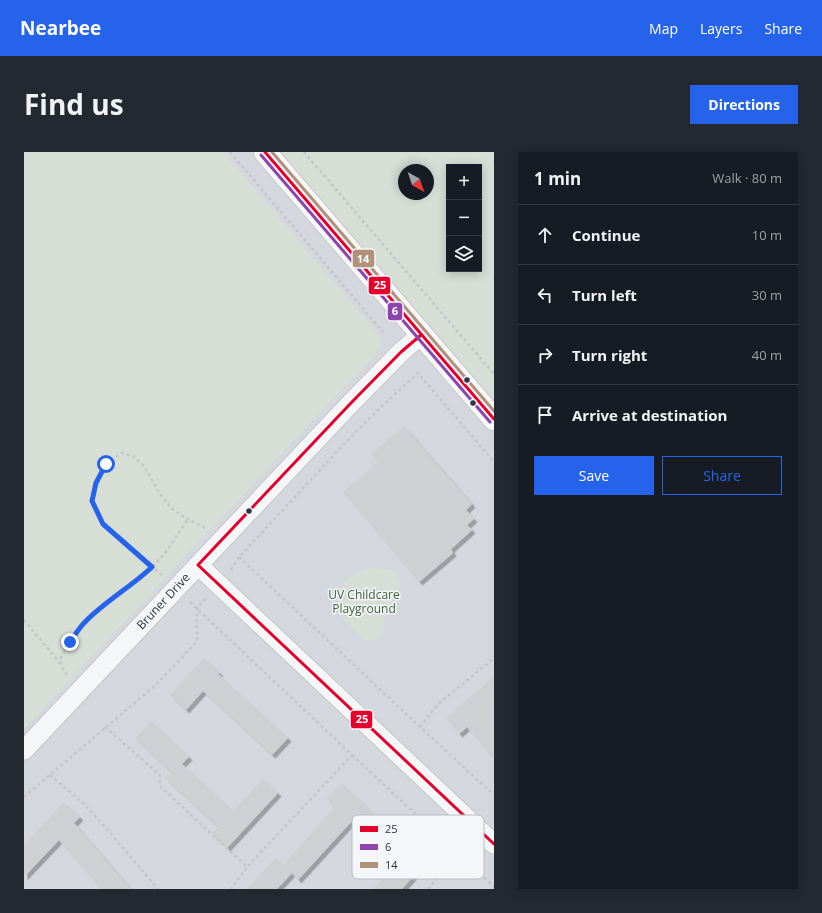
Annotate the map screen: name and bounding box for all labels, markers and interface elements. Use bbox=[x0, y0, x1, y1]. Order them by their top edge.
text: Nearbee bbox=[20, 15, 101, 41]
text: Map bbox=[649, 19, 678, 38]
text: Layers bbox=[700, 19, 742, 38]
text: Share bbox=[764, 19, 802, 38]
text: Find us bbox=[24, 85, 124, 123]
button: Directions bbox=[690, 85, 798, 124]
north arrow bbox=[398, 164, 434, 200]
map controls bbox=[446, 164, 482, 272]
button: + bbox=[446, 164, 482, 200]
text: 1 min bbox=[534, 167, 581, 190]
text: Walk · 80 m bbox=[712, 169, 782, 187]
button: − bbox=[446, 200, 482, 236]
icon: ahead bbox=[534, 224, 556, 246]
text: Continue bbox=[572, 225, 640, 245]
text: 10 m bbox=[752, 226, 782, 244]
button: layers bbox=[446, 236, 482, 272]
line badge: 14 bbox=[352, 249, 375, 268]
text: 14 bbox=[357, 251, 370, 266]
line badge: 25 bbox=[368, 276, 391, 295]
text: 25 bbox=[374, 277, 386, 292]
icon: left bbox=[534, 284, 556, 306]
text: Turn left bbox=[572, 285, 637, 305]
text: 30 m bbox=[752, 286, 782, 304]
line badge: 6 bbox=[387, 302, 403, 321]
text: 6 bbox=[392, 303, 398, 318]
icon: right bbox=[534, 344, 556, 366]
text: Turn right bbox=[572, 345, 647, 365]
text: 40 m bbox=[752, 346, 782, 364]
unlabelled marker bbox=[462, 375, 472, 385]
unlabelled marker bbox=[468, 398, 478, 408]
icon: arrive bbox=[534, 404, 556, 426]
text: Arrive at destination bbox=[572, 405, 727, 425]
route start bbox=[97, 455, 115, 473]
button: Save bbox=[534, 456, 654, 495]
button: Share bbox=[662, 456, 782, 495]
unlabelled marker bbox=[244, 506, 254, 516]
street label: Bruner Drive bbox=[132, 569, 194, 633]
park label: UV Childcare Playground bbox=[328, 586, 400, 617]
route end bbox=[61, 633, 79, 651]
line badge: 25 bbox=[350, 710, 373, 729]
text: 25 bbox=[356, 711, 368, 726]
legend bbox=[352, 815, 484, 879]
text: 25 bbox=[385, 821, 398, 836]
text: 6 bbox=[385, 839, 391, 854]
text: 14 bbox=[385, 857, 398, 872]

